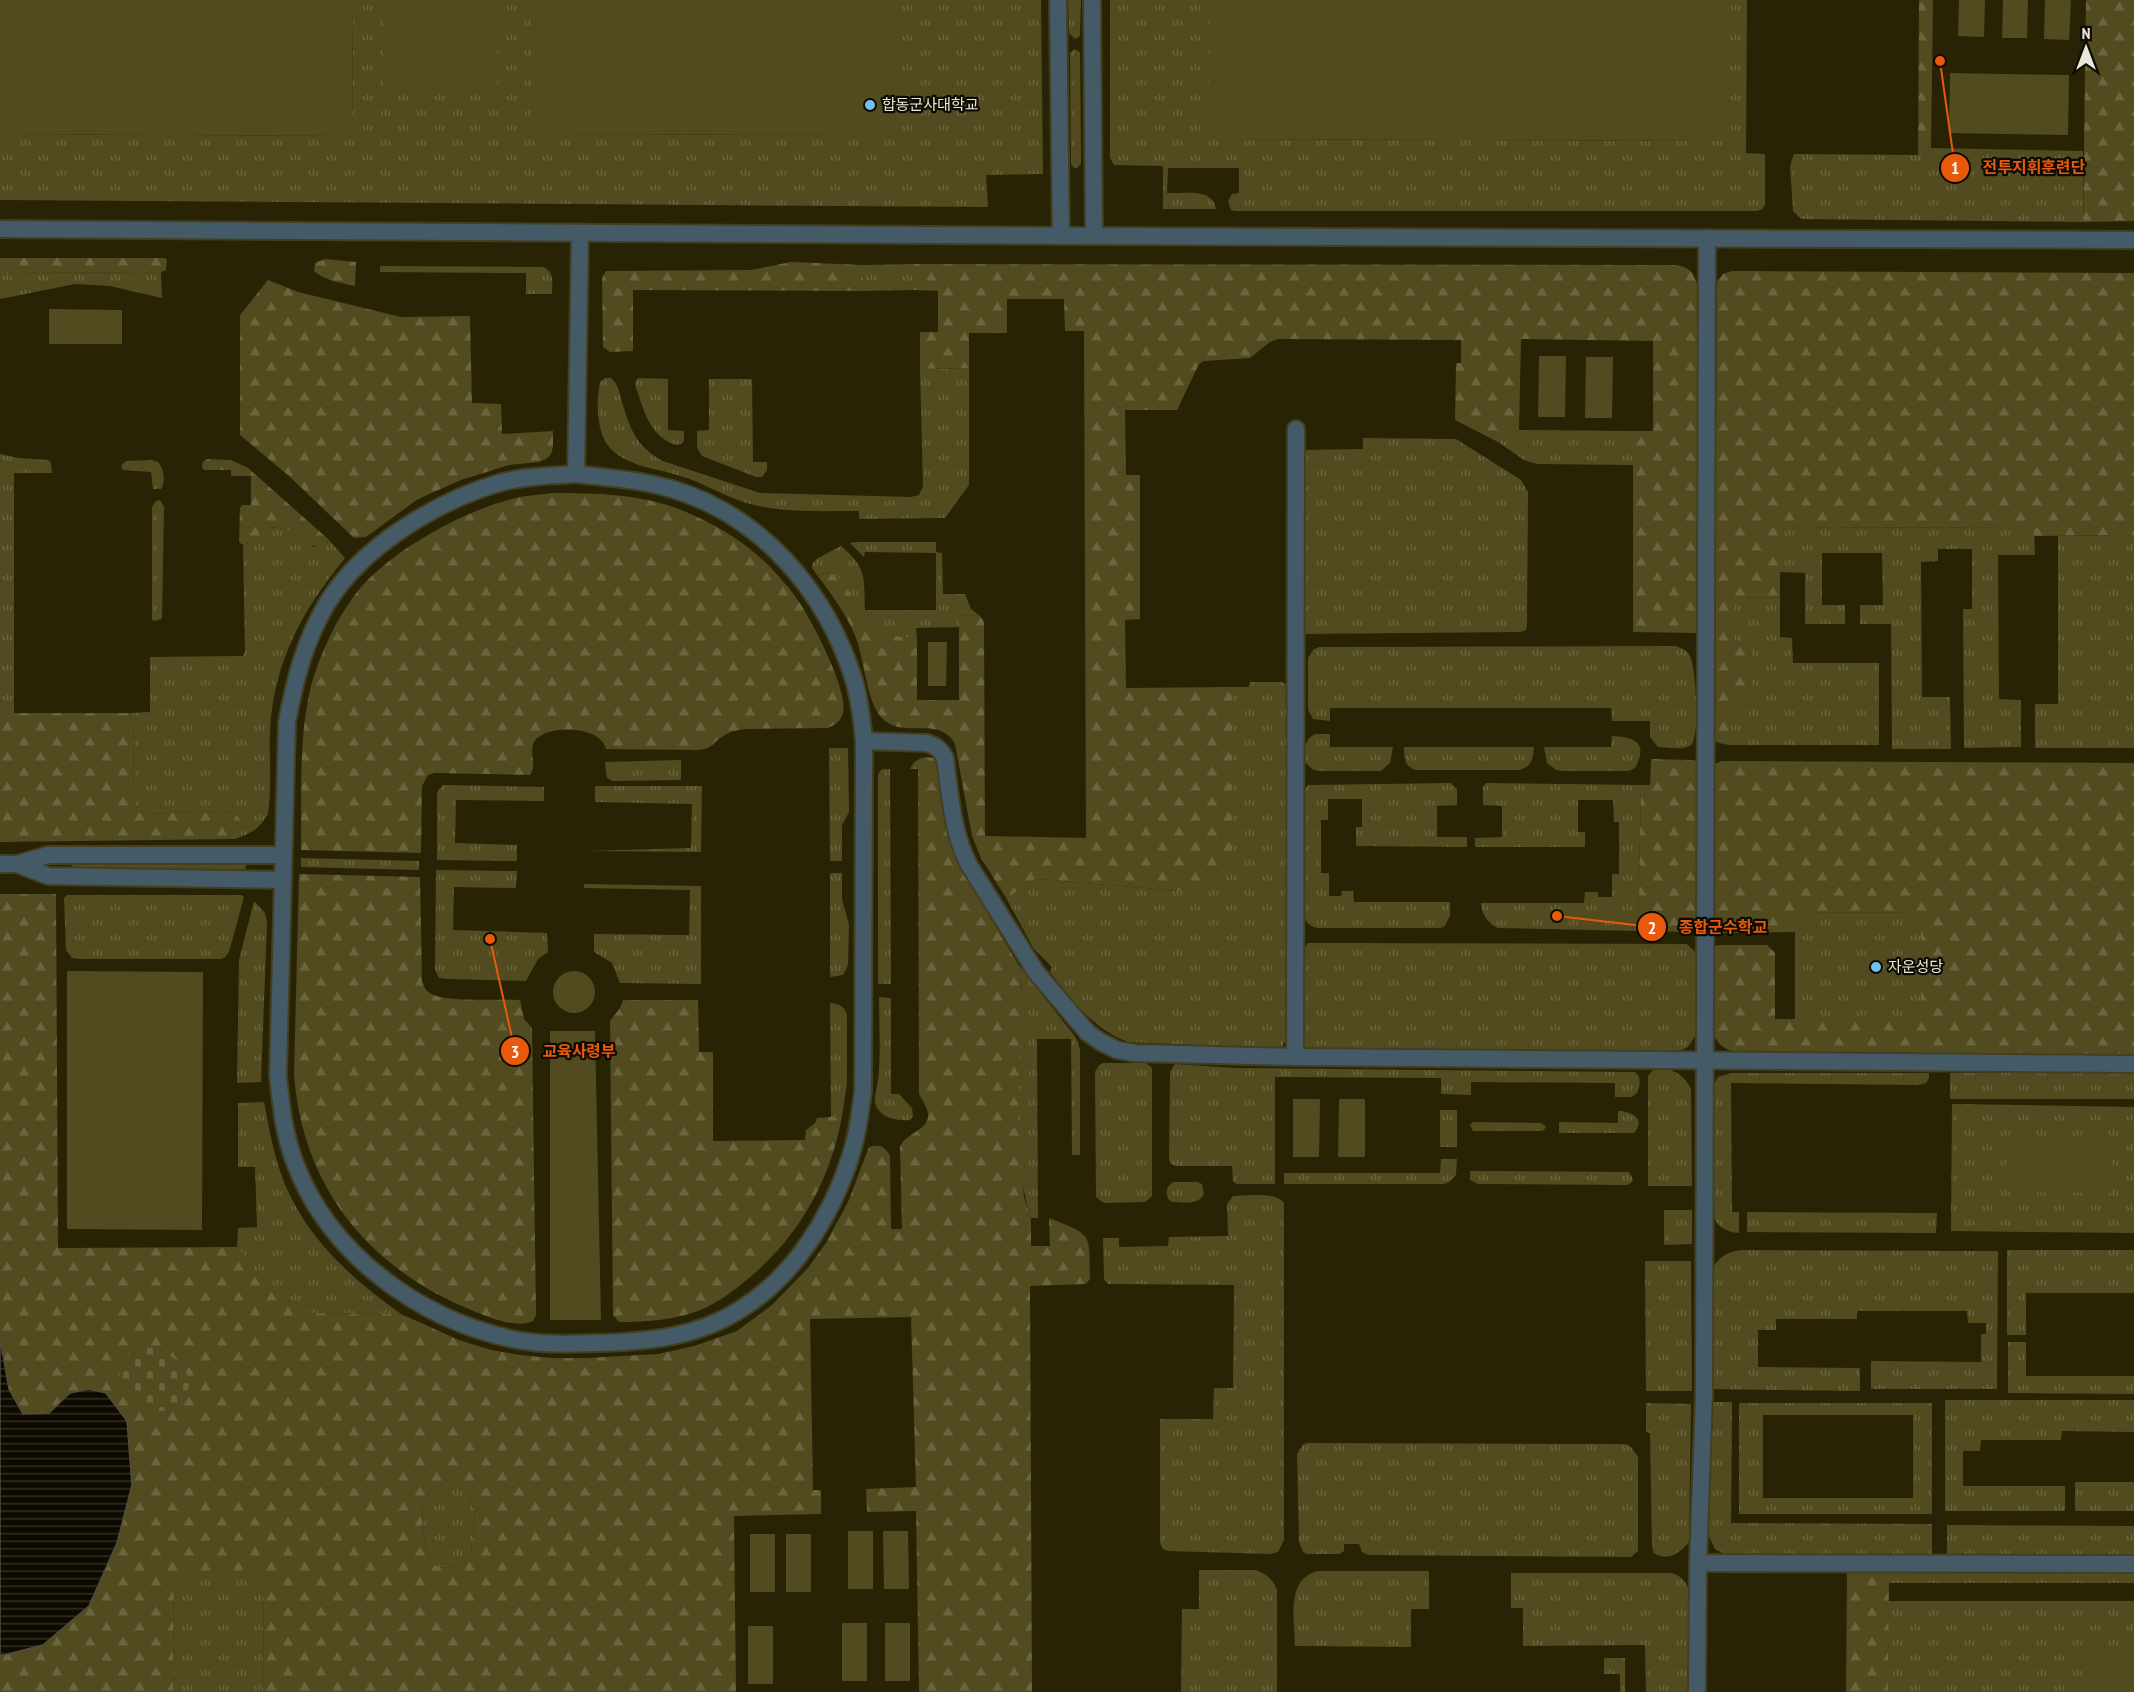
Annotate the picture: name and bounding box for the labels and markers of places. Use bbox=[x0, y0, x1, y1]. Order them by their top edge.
place label: 합동군사대학교 bbox=[882, 95, 979, 114]
marker: 합동군사대학교 bbox=[863, 98, 877, 112]
callout: 전투지휘훈련단 bbox=[1940, 151, 2097, 185]
callout: 종합군수학교 bbox=[1637, 910, 1779, 944]
place label: 자운성당 bbox=[1888, 957, 1943, 976]
marker: 자운성당 bbox=[1869, 960, 1883, 974]
callout: 교육사령부 bbox=[500, 1034, 628, 1068]

